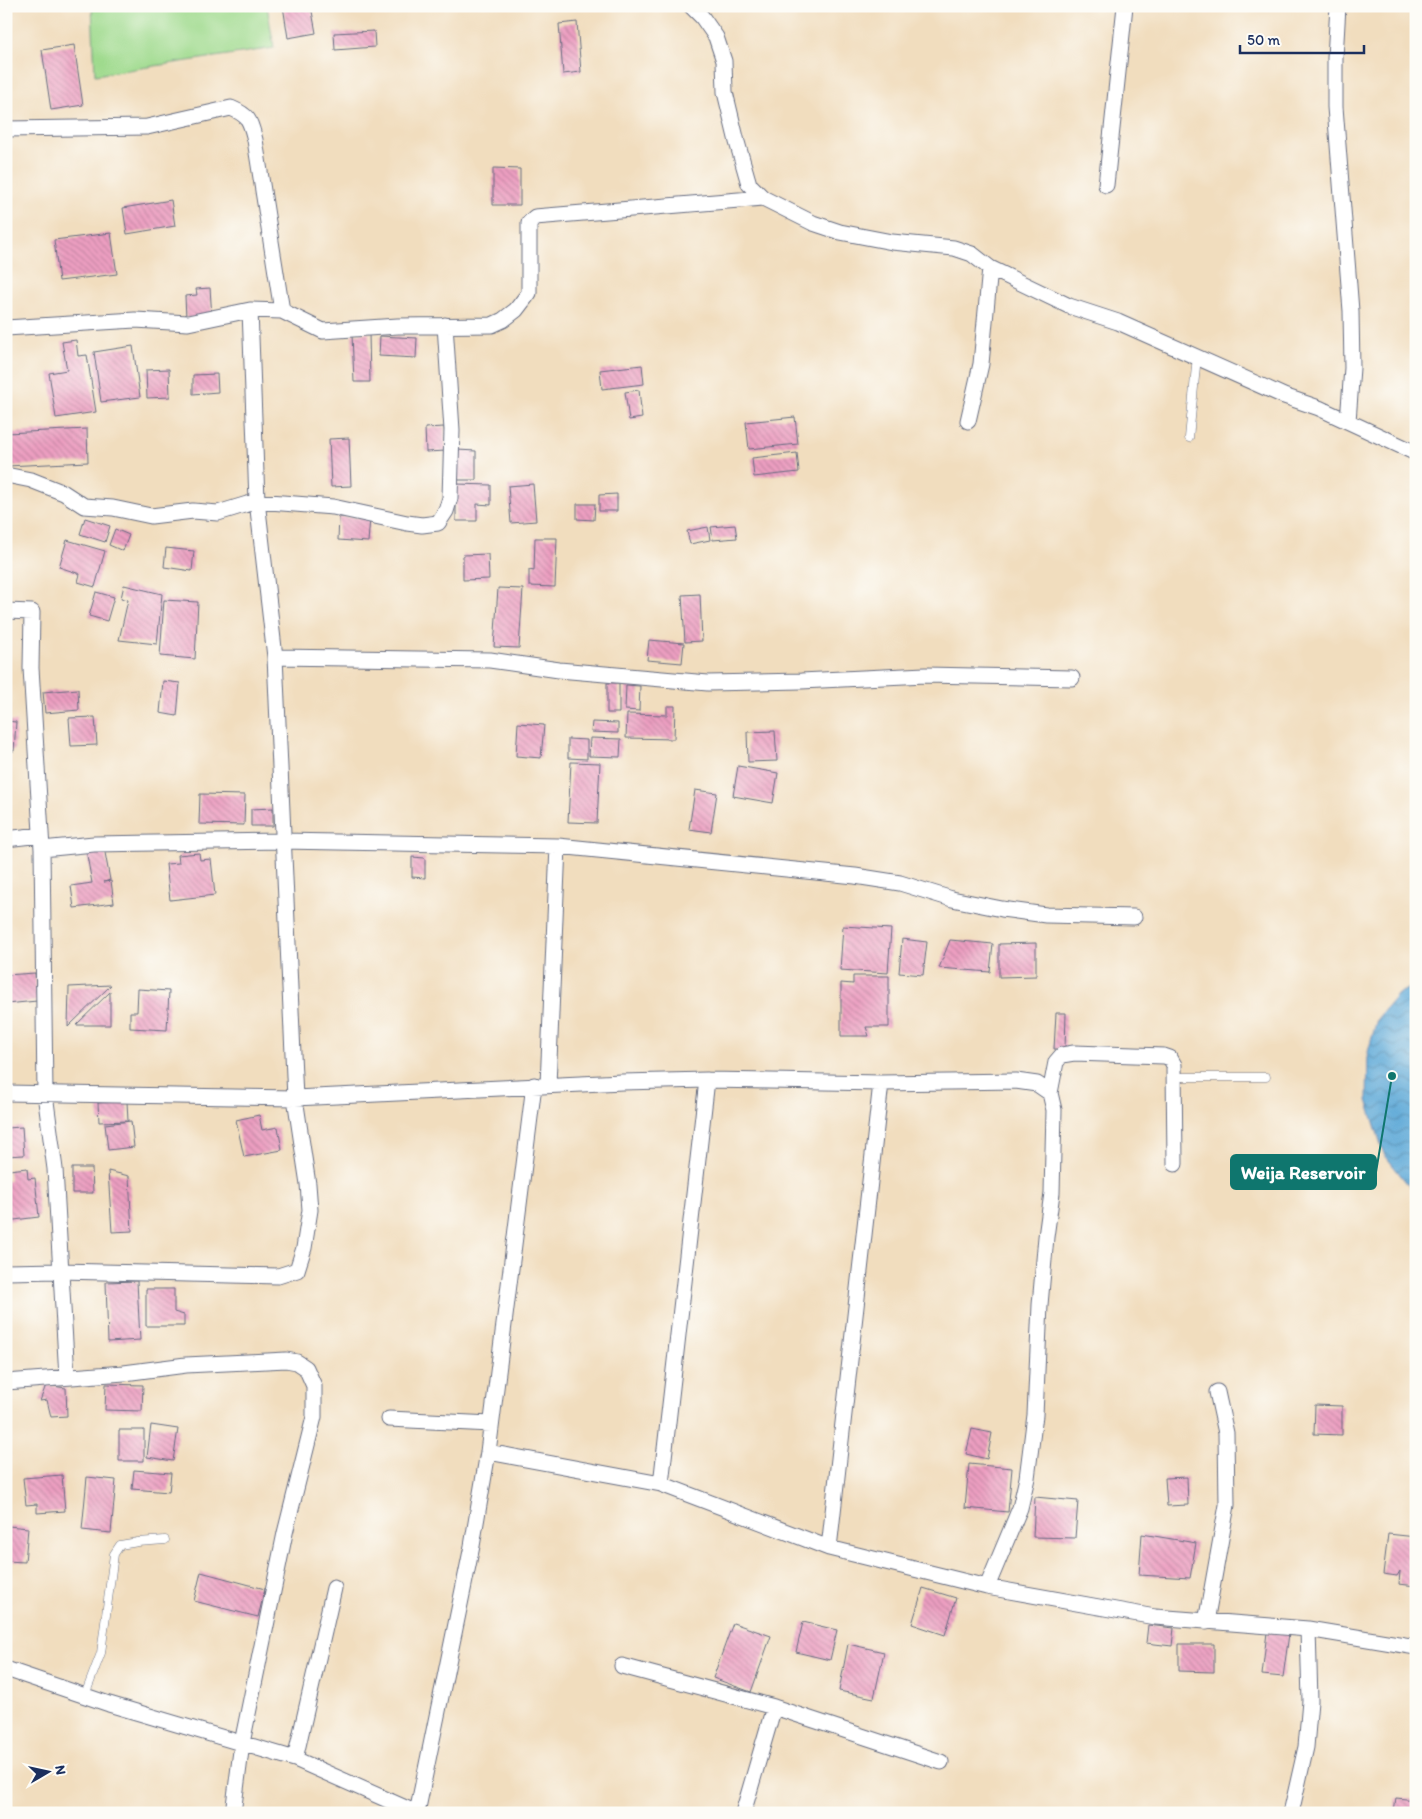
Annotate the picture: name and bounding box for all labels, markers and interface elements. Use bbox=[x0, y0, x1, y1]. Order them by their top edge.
scale bar bbox=[1240, 22, 1363, 54]
text: 50 m bbox=[1247, 31, 1280, 49]
callout: Weija Reservoir bbox=[1231, 1155, 1376, 1189]
text: Weija Reservoir bbox=[1241, 1161, 1366, 1184]
north arrow bbox=[22, 1746, 72, 1796]
text: N bbox=[51, 1764, 69, 1776]

